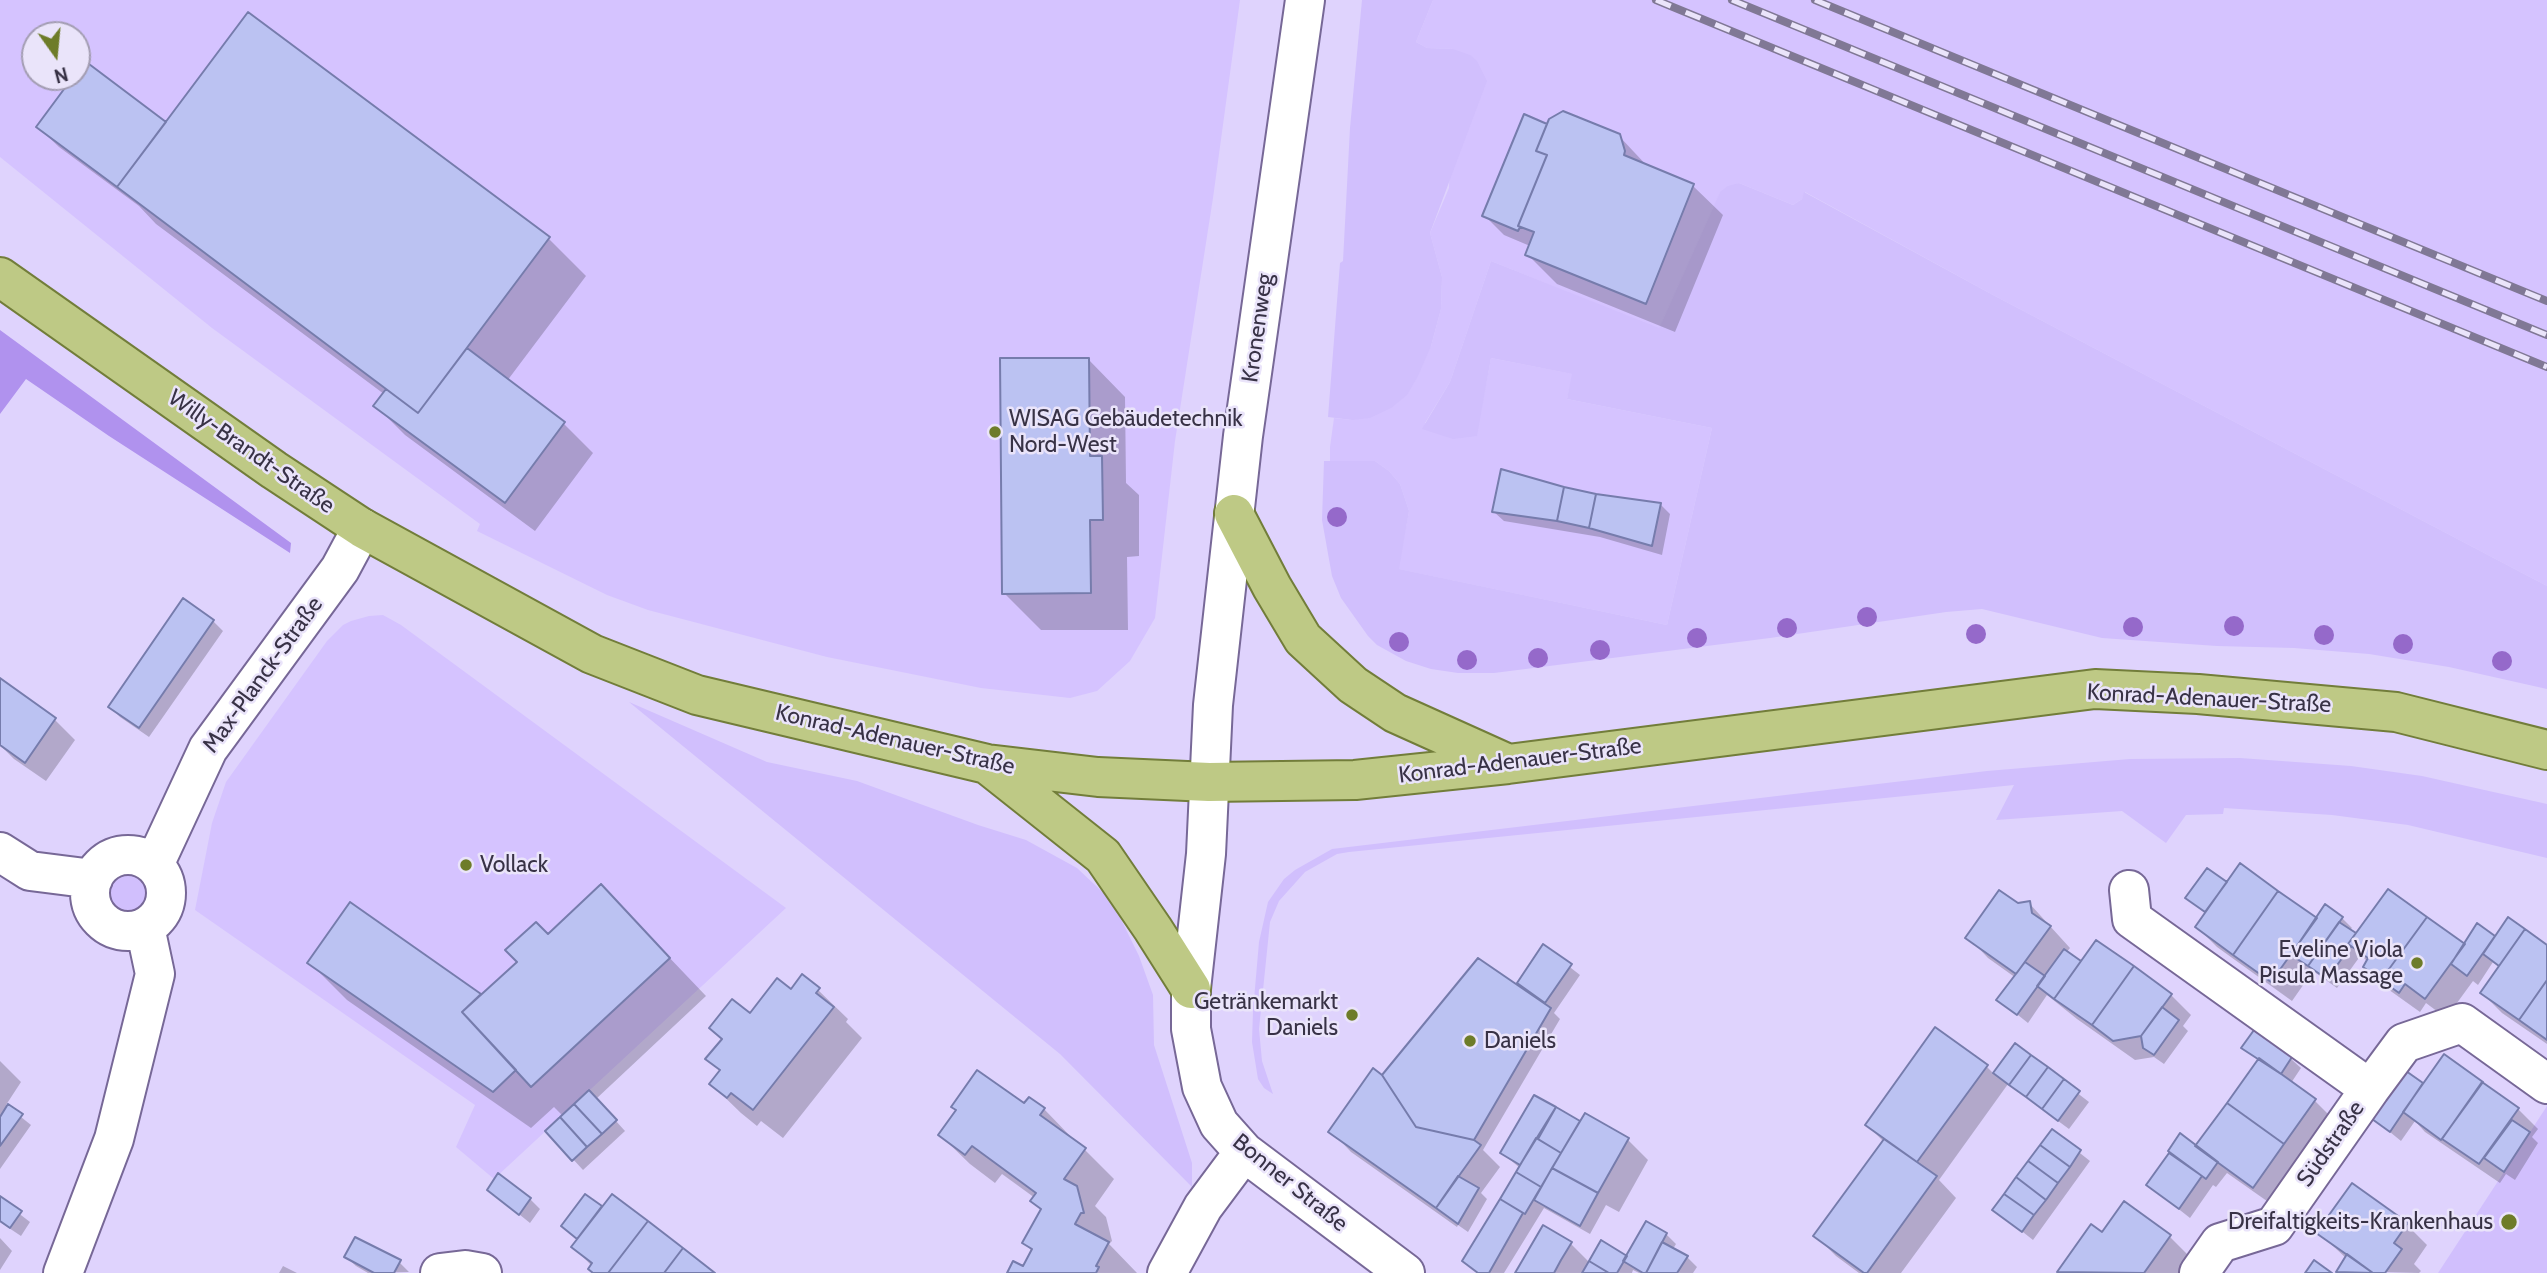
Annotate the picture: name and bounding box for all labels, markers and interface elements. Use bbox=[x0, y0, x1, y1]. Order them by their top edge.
north arrow bbox=[21, 21, 91, 91]
text: N bbox=[52, 62, 71, 88]
street label: Kronenweg bbox=[1237, 272, 1279, 384]
street label: Willy-Brandt-Straße bbox=[162, 384, 340, 520]
place label: WISAG Gebäudetechnik Nord-West bbox=[1009, 405, 1242, 459]
marker: WISAG Gebäudetechnik Nord-West bbox=[987, 424, 1003, 440]
street label: Max-Planck-Straße bbox=[197, 592, 329, 758]
street label: Konrad-Adenauer-Straße bbox=[2086, 679, 2332, 719]
street label: Konrad-Adenauer-Straße bbox=[773, 699, 1017, 781]
street label: Konrad-Adenauer-Straße bbox=[1397, 732, 1643, 790]
place label: Vollack bbox=[480, 851, 548, 879]
marker: Vollack bbox=[458, 857, 474, 873]
place label: Eveline Viola Pisula Massage bbox=[2259, 936, 2403, 990]
marker: Eveline Viola Pisula Massage bbox=[2409, 955, 2425, 971]
place label: Getränkemarkt Daniels bbox=[1194, 988, 1338, 1042]
marker: Getränkemarkt Daniels bbox=[1344, 1007, 1360, 1023]
place label: Daniels bbox=[1484, 1027, 1556, 1055]
marker: Daniels bbox=[1462, 1033, 1478, 1049]
street label: Südstraße bbox=[2291, 1096, 2371, 1192]
street label: Bonner Straße bbox=[1227, 1128, 1353, 1238]
place label: Dreifaltigkeits-Krankenhaus bbox=[2228, 1208, 2493, 1236]
marker: Dreifaltigkeits-Krankenhaus bbox=[2499, 1212, 2519, 1232]

